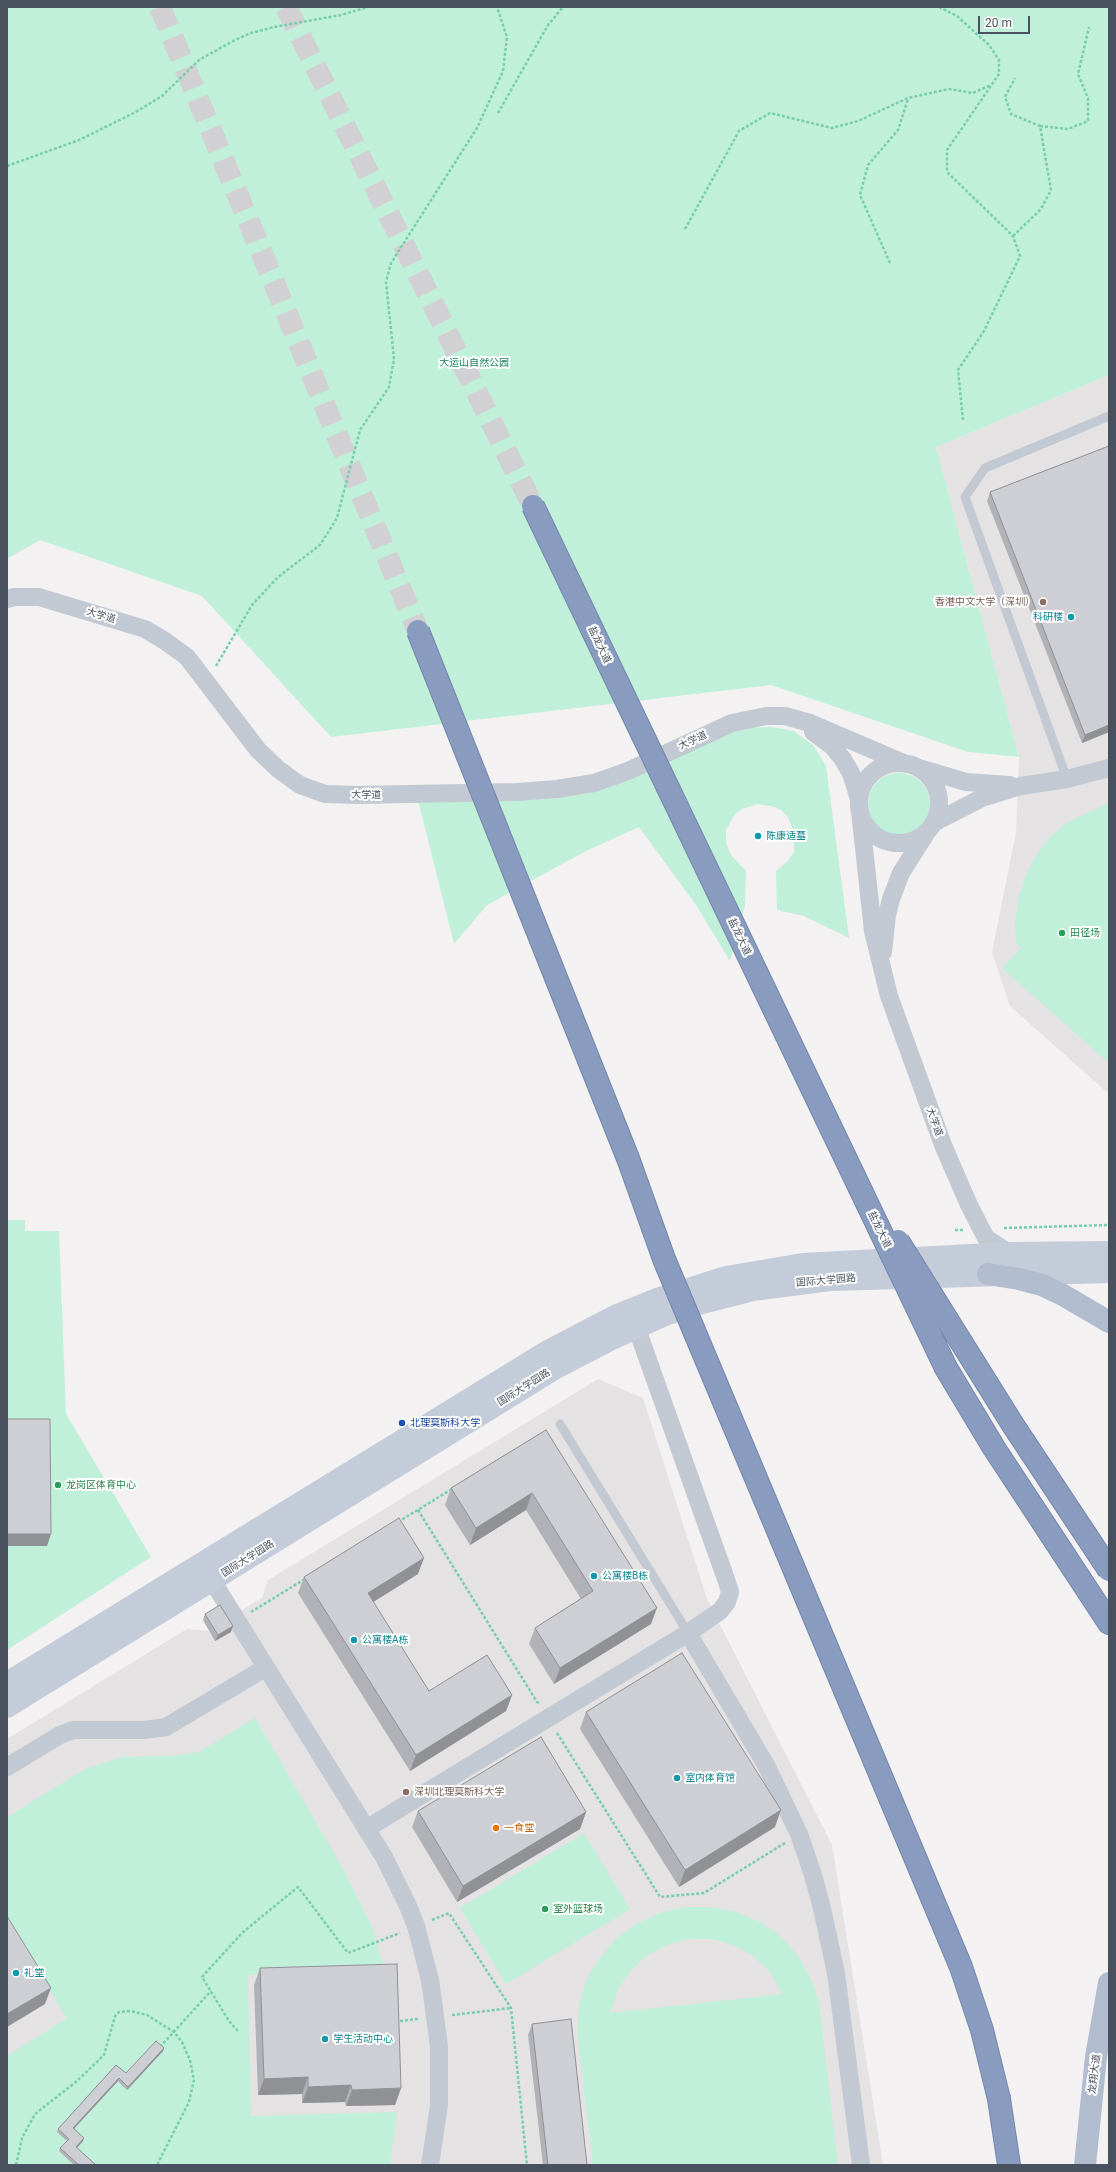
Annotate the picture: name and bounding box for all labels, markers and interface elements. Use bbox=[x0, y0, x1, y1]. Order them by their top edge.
scale bar bbox=[980, 8, 1032, 34]
text: 20 m bbox=[985, 16, 1012, 30]
park label: 大运山自然公园 bbox=[439, 357, 509, 369]
place label: 香港中文大学（深圳） bbox=[935, 596, 1035, 608]
marker: 香港中文大学（深圳） bbox=[1038, 597, 1048, 607]
street label: 大学道 bbox=[85, 606, 117, 626]
place label: 科研楼 bbox=[1033, 611, 1063, 623]
marker: 科研楼 bbox=[1066, 612, 1076, 622]
street label: 盐龙大道 bbox=[585, 624, 613, 666]
street label: 大学道 bbox=[677, 729, 709, 753]
street label: 大学道 bbox=[351, 789, 381, 801]
place label: 陈康适墓 bbox=[766, 830, 806, 842]
marker: 陈康适墓 bbox=[753, 831, 763, 841]
street label: 盐龙大道 bbox=[725, 916, 753, 958]
place label: 田径场 bbox=[1070, 927, 1100, 939]
marker: 田径场 bbox=[1057, 928, 1067, 938]
street label: 大学道 bbox=[923, 1106, 945, 1138]
street label: 盐龙大道 bbox=[865, 1209, 893, 1251]
street label: 国际大学园路 bbox=[796, 1272, 856, 1290]
street label: 国际大学园路 bbox=[495, 1367, 553, 1409]
place label: 北理莫斯科大学 bbox=[410, 1417, 480, 1429]
marker: 北理莫斯科大学 bbox=[397, 1418, 407, 1428]
place label: 龙岗区体育中心 bbox=[66, 1479, 136, 1491]
marker: 龙岗区体育中心 bbox=[53, 1480, 63, 1490]
street label: 国际大学园路 bbox=[219, 1538, 277, 1580]
place label: 公寓楼B栋 bbox=[602, 1570, 648, 1582]
marker: 公寓楼B栋 bbox=[589, 1571, 599, 1581]
place label: 公寓楼A栋 bbox=[362, 1634, 409, 1646]
marker: 公寓楼A栋 bbox=[349, 1635, 359, 1645]
place label: 室内体育馆 bbox=[685, 1772, 735, 1784]
marker: 室内体育馆 bbox=[672, 1773, 682, 1783]
place label: 深圳北理莫斯科大学 bbox=[414, 1786, 504, 1798]
marker: 深圳北理莫斯科大学 bbox=[401, 1787, 411, 1797]
place label: 一食堂 bbox=[504, 1822, 534, 1834]
marker: 一食堂 bbox=[491, 1823, 501, 1833]
place label: 室外篮球场 bbox=[553, 1903, 603, 1915]
marker: 室外篮球场 bbox=[540, 1904, 550, 1914]
place label: 礼堂 bbox=[24, 1967, 44, 1979]
marker: 礼堂 bbox=[11, 1968, 21, 1978]
place label: 学生活动中心 bbox=[333, 2033, 393, 2045]
marker: 学生活动中心 bbox=[320, 2034, 330, 2044]
street label: 龙翔大道 bbox=[1087, 2053, 1103, 2095]

